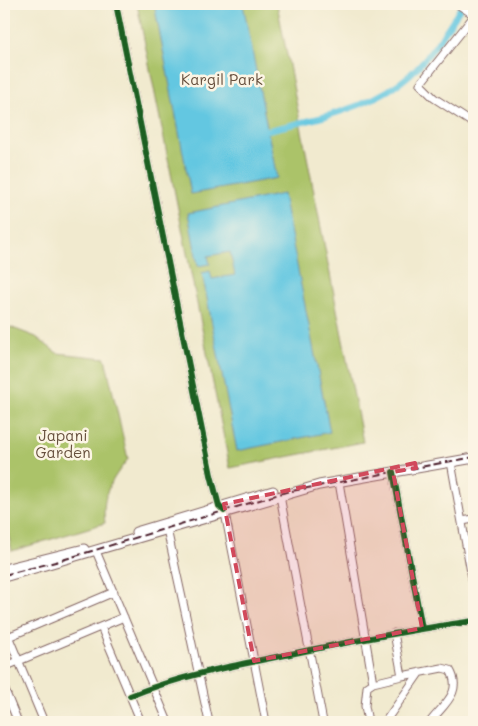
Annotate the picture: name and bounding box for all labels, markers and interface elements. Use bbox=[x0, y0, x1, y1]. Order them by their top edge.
park label: Kargil Park bbox=[181, 69, 263, 89]
park label: Japani Garden bbox=[35, 425, 91, 462]

